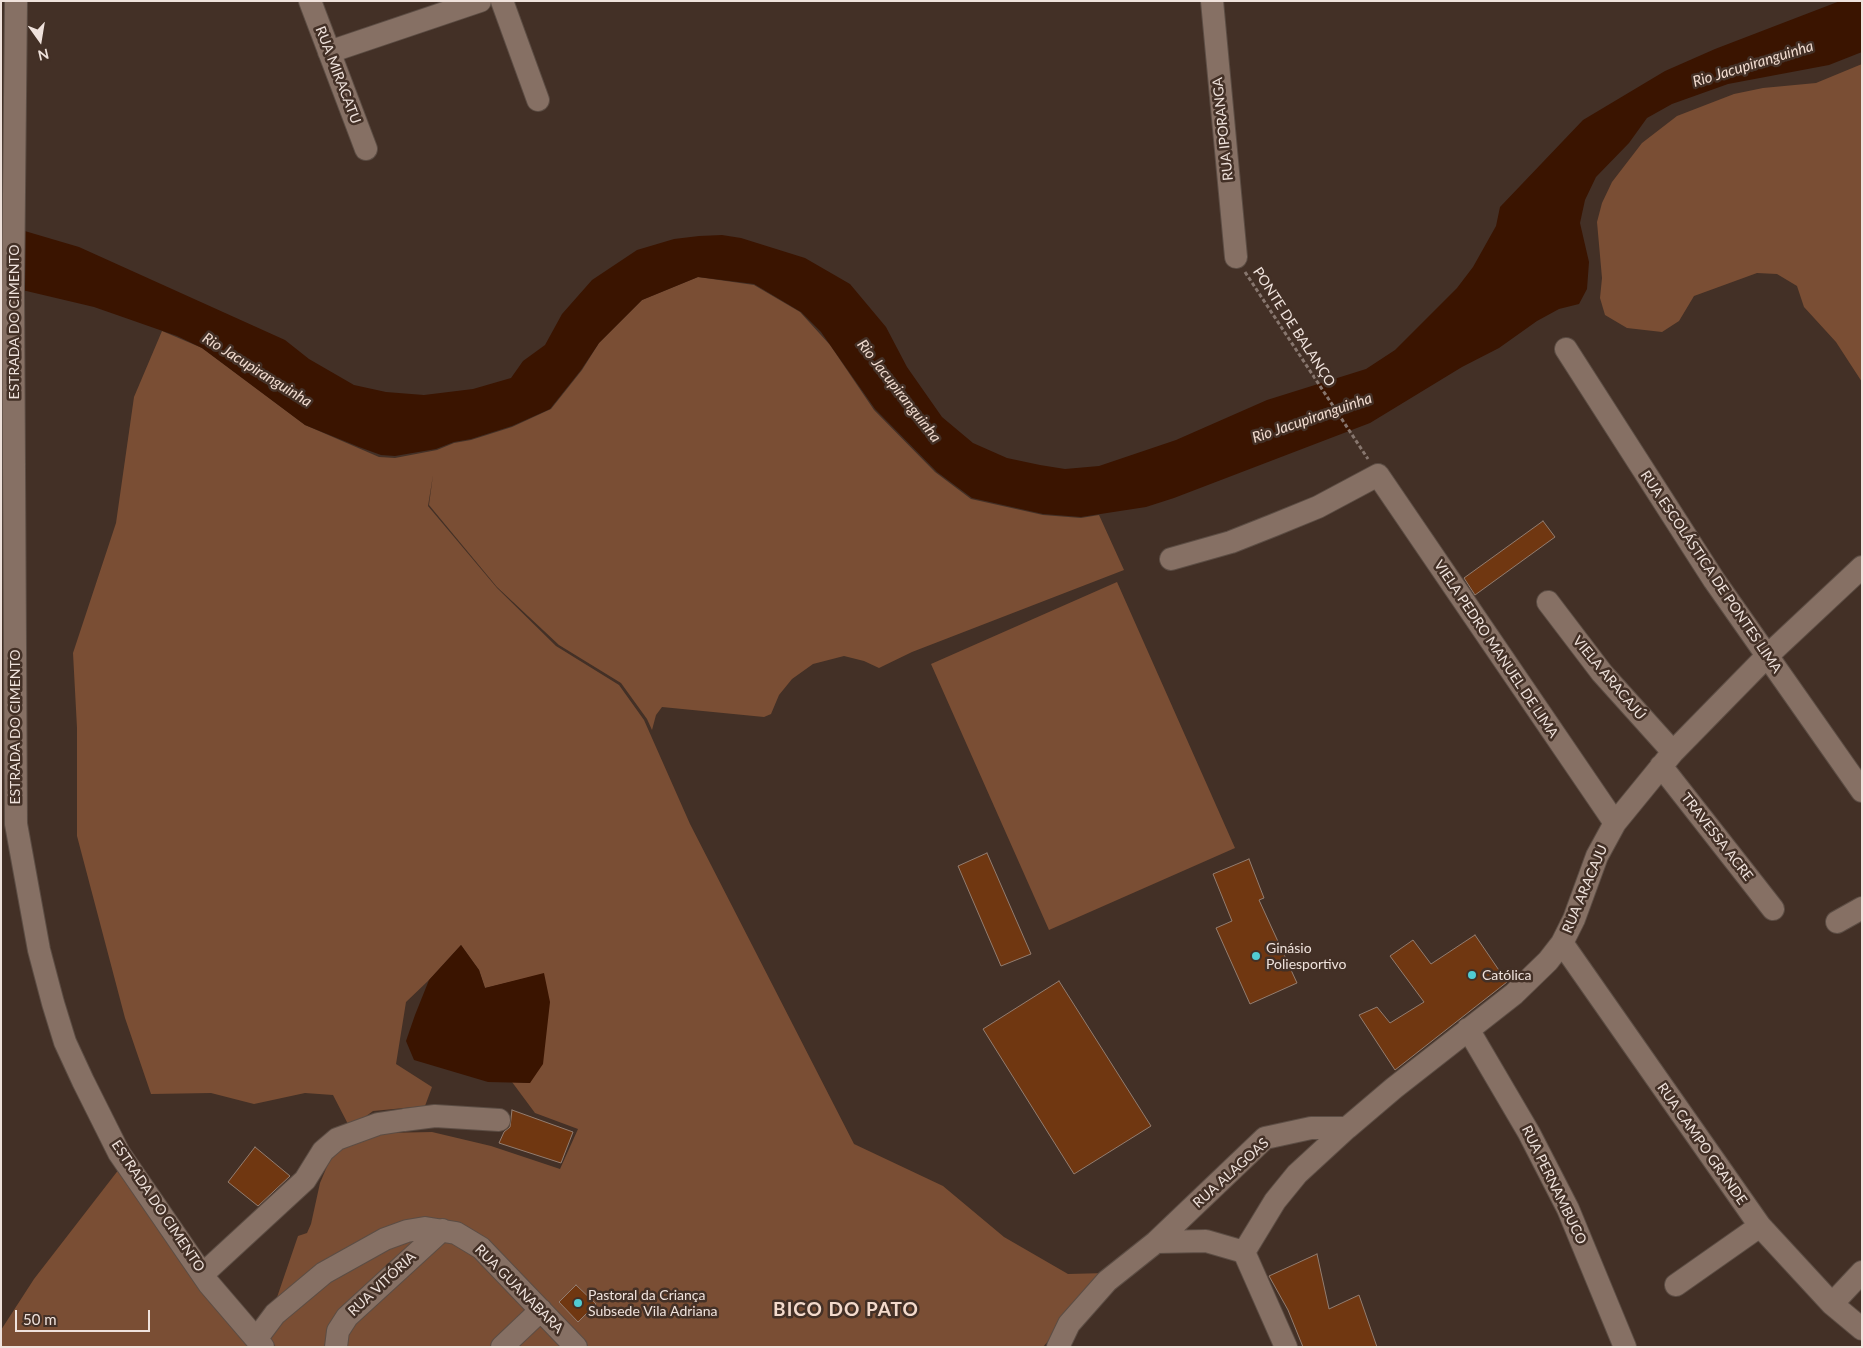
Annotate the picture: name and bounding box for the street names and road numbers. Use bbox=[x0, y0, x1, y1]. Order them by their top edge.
street label: RUA MIRACATU bbox=[312, 24, 364, 126]
street label: RUA IPORANGA bbox=[1209, 76, 1237, 182]
street label: ESTRADA DO CIMENTO bbox=[6, 244, 22, 400]
street label: PONTE DE BALANÇO bbox=[1249, 264, 1339, 390]
street label: RUA ESCOLÁSTICA DE PONTES LIMA bbox=[1637, 468, 1785, 676]
street label: VIELA PEDRO MANUEL DE LIMA bbox=[1430, 557, 1562, 741]
street label: VIELA ARACAJÚ bbox=[1569, 633, 1649, 723]
street label: ESTRADA DO CIMENTO bbox=[7, 649, 23, 805]
street label: TRAVESSA ACRE bbox=[1677, 790, 1757, 884]
street label: RUA ARACAJU bbox=[1559, 842, 1611, 936]
street label: RUA CAMPO GRANDE bbox=[1654, 1080, 1750, 1208]
street label: RUA PERNAMBUCO bbox=[1518, 1123, 1590, 1247]
street label: RUA ALAGOAS bbox=[1190, 1135, 1272, 1211]
street label: ESTRADA DO CIMENTO bbox=[108, 1137, 208, 1275]
street label: RUA GUANABARA bbox=[471, 1241, 567, 1337]
street label: RUA VITÓRIA bbox=[345, 1248, 419, 1320]

